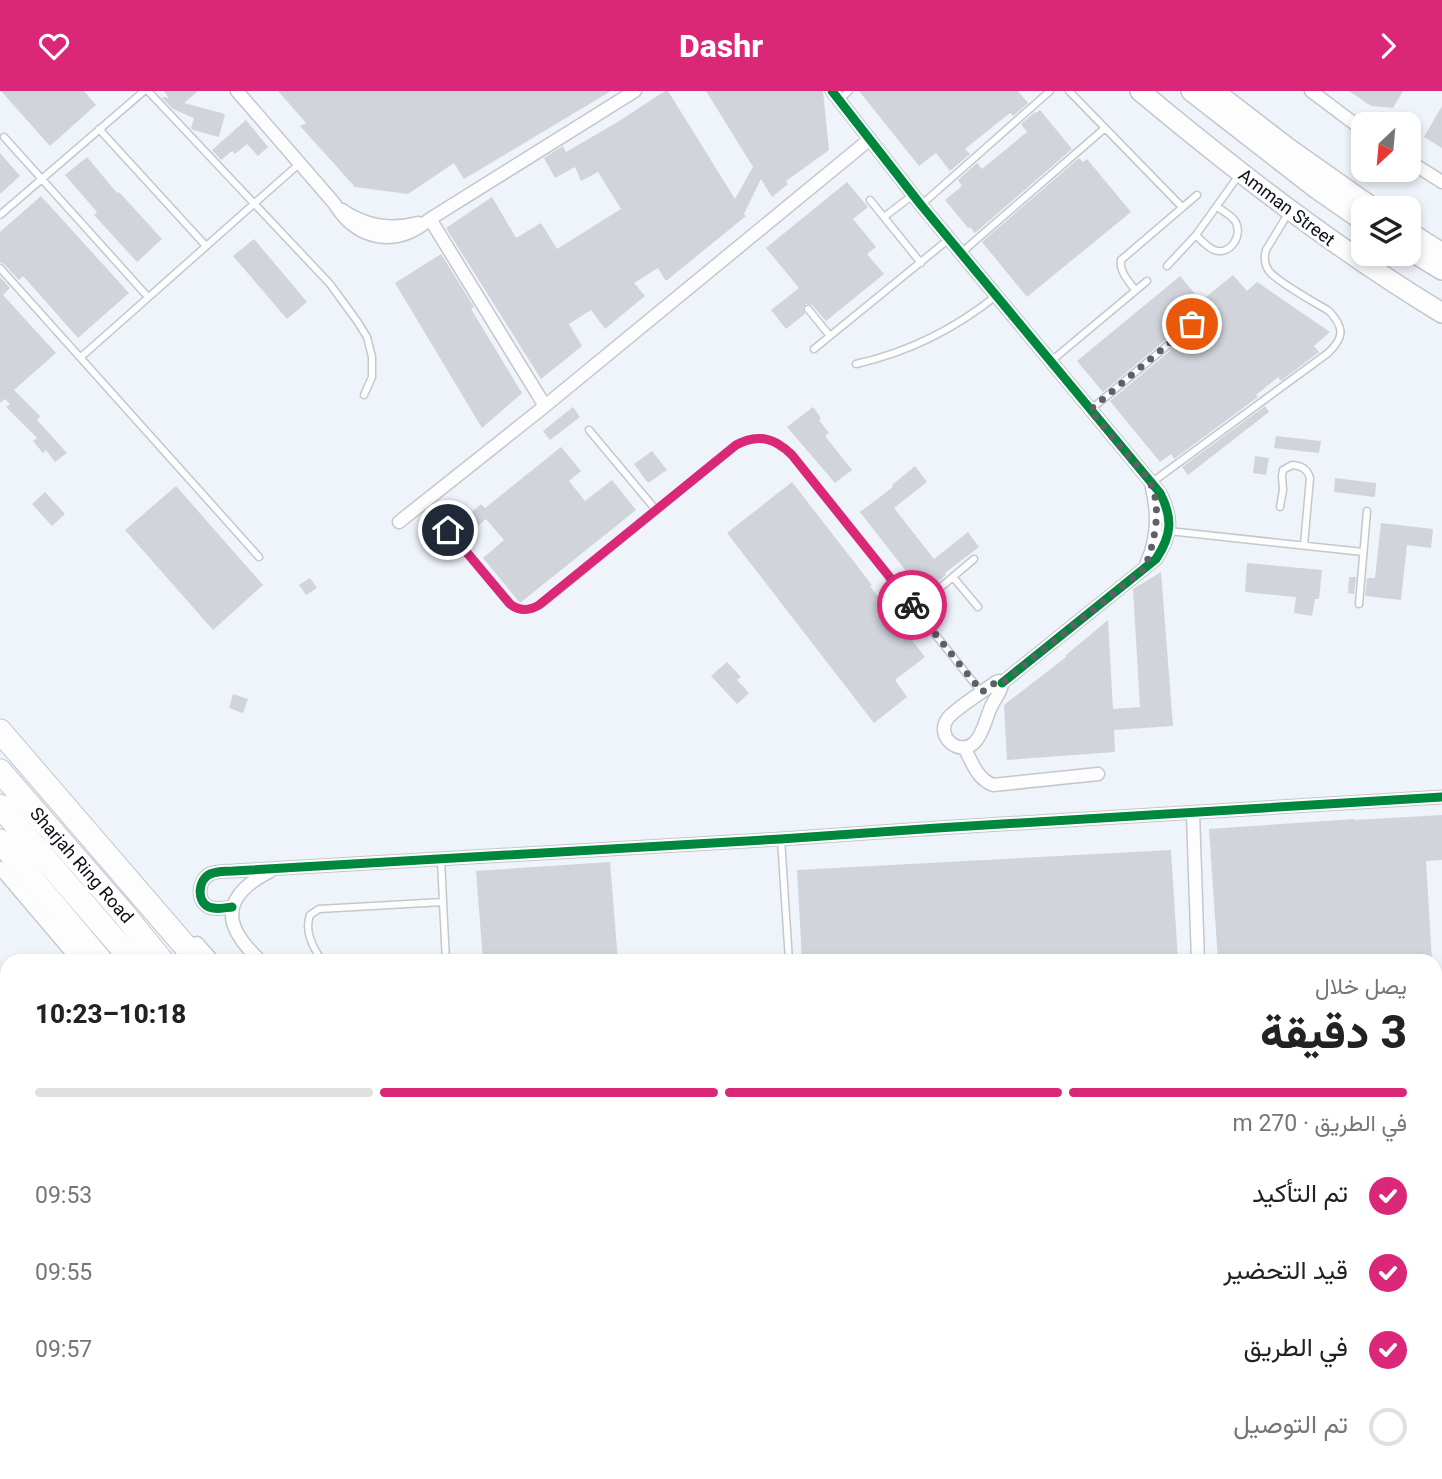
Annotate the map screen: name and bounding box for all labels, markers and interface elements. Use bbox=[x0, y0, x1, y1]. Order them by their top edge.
icon: heart bbox=[35, 27, 73, 65]
text: Dashr bbox=[679, 27, 763, 65]
icon: forward bbox=[1369, 27, 1407, 65]
north arrow bbox=[1351, 112, 1421, 182]
map controls bbox=[1351, 112, 1421, 266]
street label: Amman Street bbox=[1235, 164, 1339, 250]
button: layers bbox=[1351, 196, 1421, 266]
pin bbox=[1162, 294, 1222, 354]
icon: bag bbox=[1173, 305, 1211, 343]
pin bbox=[418, 500, 478, 560]
icon: home bbox=[429, 511, 467, 549]
courier bbox=[877, 570, 947, 640]
icon: bike bbox=[893, 586, 931, 624]
street label: Sharjah Ring Road bbox=[26, 803, 138, 927]
text: يصل خلال bbox=[1315, 973, 1407, 1000]
text: 10:18–10:23 bbox=[35, 999, 186, 1029]
text: 3 دقيقة bbox=[1260, 1005, 1407, 1059]
text: في الطريق · 270 m bbox=[1233, 1110, 1407, 1137]
icon: check bbox=[1369, 1177, 1407, 1215]
text: تم التأكيد bbox=[1252, 1178, 1348, 1208]
text: 09:53 bbox=[35, 1182, 92, 1209]
icon: check bbox=[1369, 1254, 1407, 1292]
text: قيد التحضير bbox=[1223, 1255, 1348, 1285]
text: 09:55 bbox=[35, 1259, 92, 1286]
icon: check bbox=[1369, 1331, 1407, 1369]
text: في الطريق bbox=[1244, 1332, 1348, 1362]
text: 09:57 bbox=[35, 1336, 92, 1363]
text: تم التوصيل bbox=[1233, 1409, 1348, 1439]

